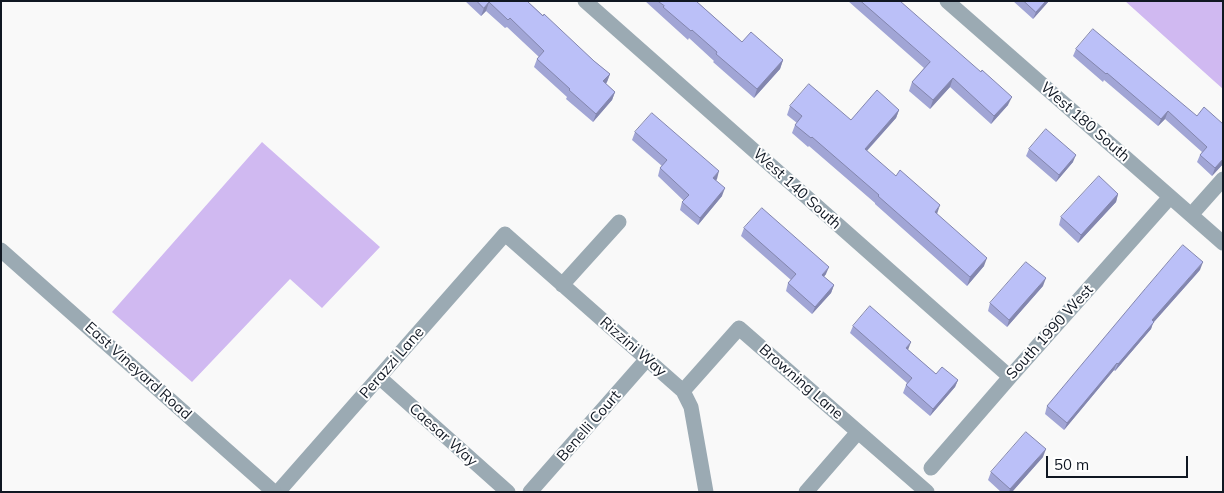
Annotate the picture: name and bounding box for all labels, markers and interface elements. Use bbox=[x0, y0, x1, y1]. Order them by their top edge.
street label: West 180 South bbox=[1037, 78, 1133, 166]
street label: West 140 South bbox=[749, 145, 845, 233]
street label: South 1990 West bbox=[1003, 281, 1097, 383]
street label: Rizzini Way bbox=[596, 313, 670, 381]
street label: East Vineyard Road bbox=[81, 318, 195, 424]
street label: Perazzi Lane bbox=[356, 323, 428, 403]
street label: Browning Lane bbox=[755, 341, 847, 423]
street label: Benelli Court bbox=[553, 387, 625, 465]
street label: Caesar Way bbox=[405, 400, 481, 470]
scale bar bbox=[1049, 446, 1192, 478]
text: 50 m bbox=[1054, 455, 1089, 474]

